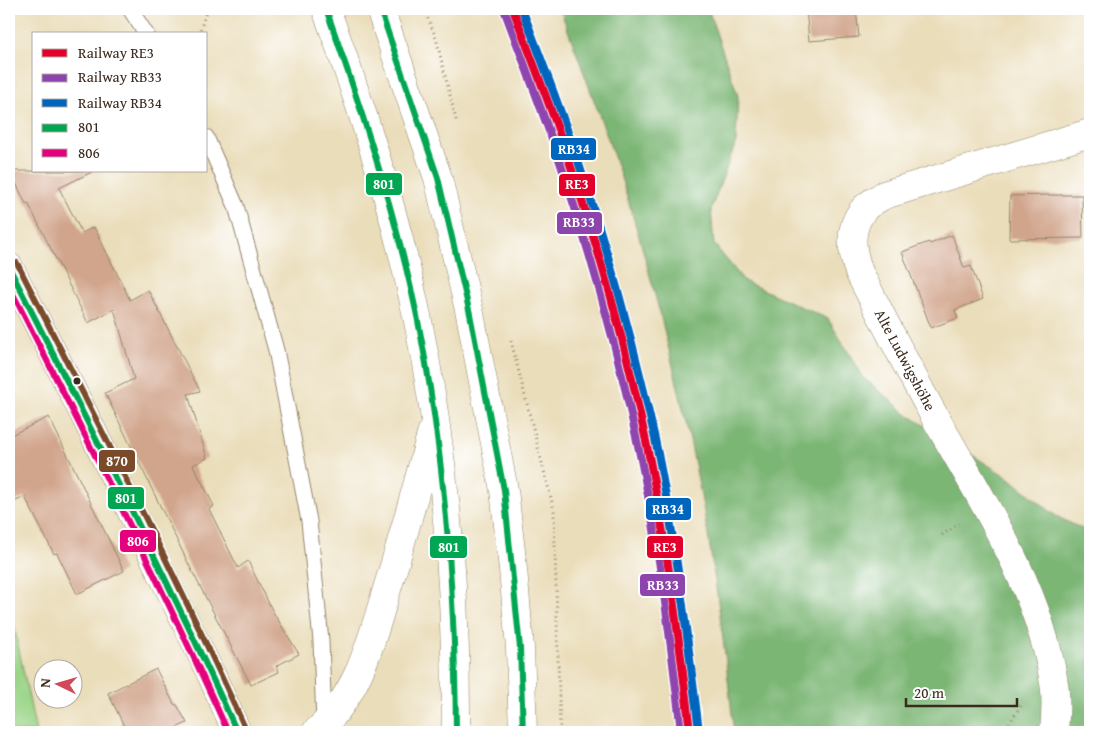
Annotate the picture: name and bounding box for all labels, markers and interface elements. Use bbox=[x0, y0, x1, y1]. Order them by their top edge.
legend bbox=[32, 32, 208, 172]
text: Railway RE3 bbox=[78, 42, 154, 63]
text: Railway RB33 bbox=[78, 66, 162, 87]
text: Railway RB34 bbox=[78, 92, 162, 113]
text: 801 bbox=[78, 116, 100, 137]
line badge: RB34 bbox=[550, 137, 597, 161]
text: RB34 bbox=[558, 139, 590, 159]
text: 806 bbox=[78, 142, 100, 163]
line badge: 801 bbox=[365, 172, 403, 196]
line badge: RE3 bbox=[558, 173, 596, 197]
text: 801 bbox=[373, 174, 395, 194]
text: RE3 bbox=[565, 174, 589, 194]
line badge: RB33 bbox=[556, 211, 603, 235]
text: RB33 bbox=[563, 212, 595, 232]
street label: Alte Ludwigshöhe bbox=[870, 305, 941, 414]
unlabelled marker bbox=[72, 376, 82, 386]
line badge: 870 bbox=[98, 449, 136, 473]
text: 870 bbox=[106, 451, 128, 471]
line badge: 801 bbox=[107, 486, 145, 510]
text: 801 bbox=[115, 488, 137, 508]
line badge: RB34 bbox=[645, 497, 692, 521]
text: RB34 bbox=[652, 499, 684, 519]
line badge: 806 bbox=[119, 529, 157, 553]
text: 806 bbox=[127, 531, 149, 551]
line badge: 801 bbox=[429, 535, 468, 559]
line badge: RE3 bbox=[646, 535, 684, 559]
text: 801 bbox=[438, 537, 460, 557]
text: RE3 bbox=[653, 537, 677, 557]
line badge: RB33 bbox=[639, 573, 686, 597]
text: RB33 bbox=[647, 575, 679, 595]
north arrow bbox=[32, 658, 82, 708]
scale bar bbox=[906, 676, 1018, 708]
text: N bbox=[35, 677, 55, 688]
text: 20 m bbox=[914, 682, 945, 703]

